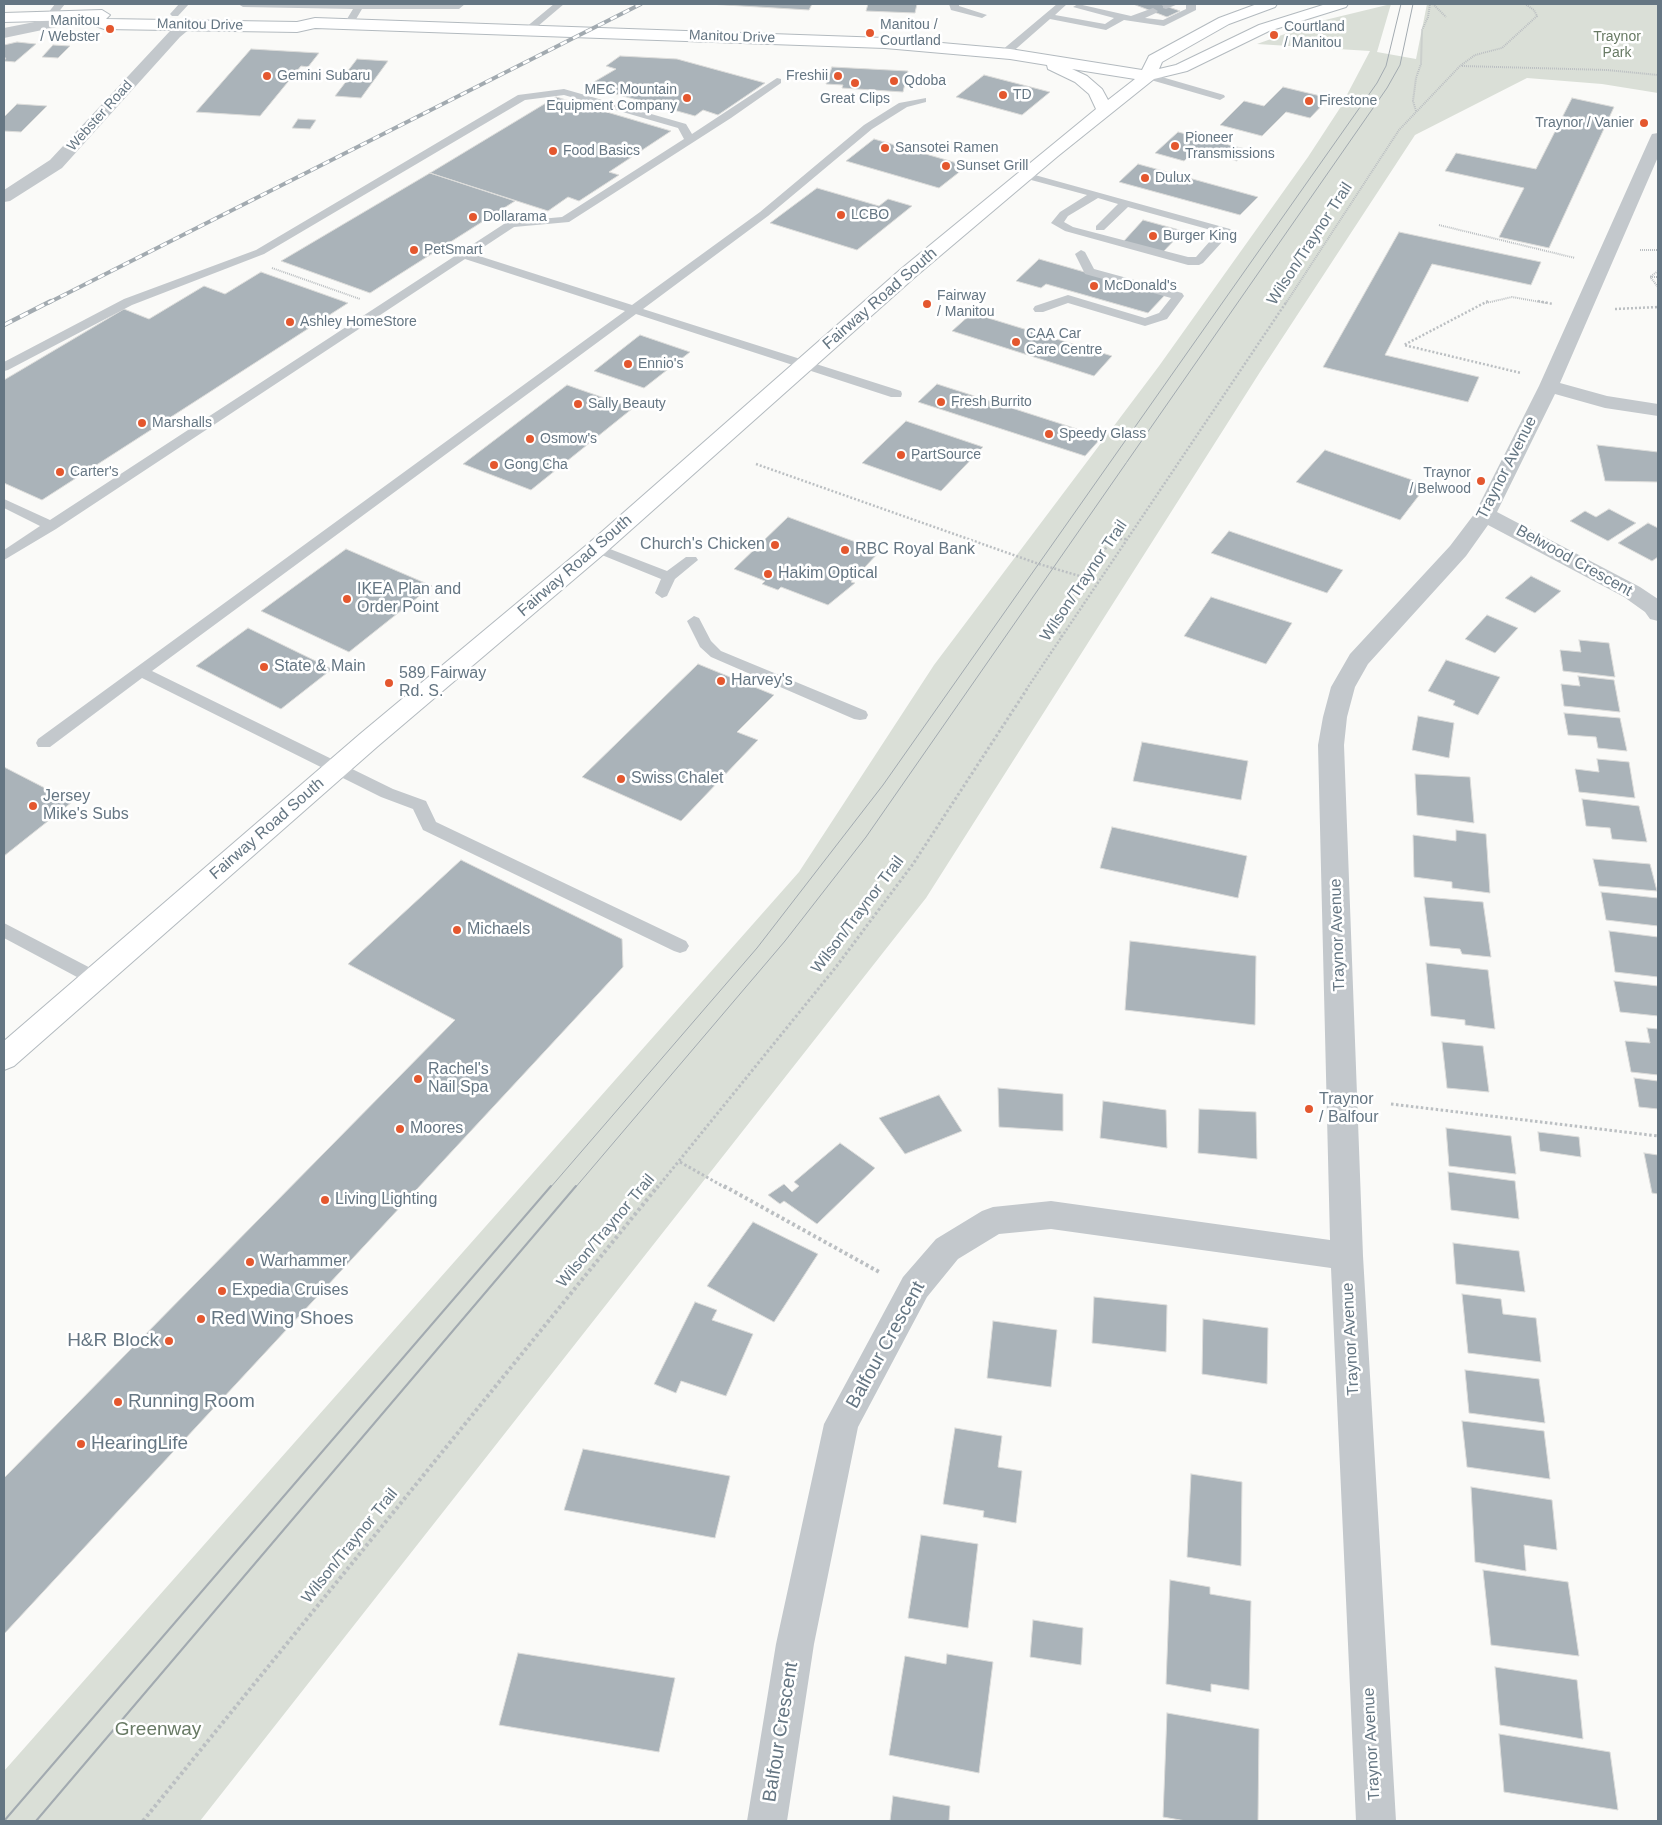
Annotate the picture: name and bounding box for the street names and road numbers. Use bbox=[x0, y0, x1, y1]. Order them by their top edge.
street label: Manitou Drive bbox=[157, 16, 243, 34]
street label: Manitou Drive bbox=[689, 27, 775, 47]
street label: Webster Road bbox=[64, 77, 136, 155]
street label: Wilson/Traynor Trail bbox=[1263, 179, 1357, 309]
street label: Fairway Road South bbox=[819, 244, 941, 354]
street label: Traynor Avenue bbox=[1473, 413, 1541, 523]
street label: Fairway Road South bbox=[514, 511, 636, 621]
street label: Wilson/Traynor Trail bbox=[1036, 517, 1132, 645]
street label: Belwood Crescent bbox=[1513, 521, 1635, 601]
street label: Fairway Road South bbox=[206, 774, 328, 884]
street label: Wilson/Traynor Trail bbox=[808, 853, 908, 977]
street label: Traynor Avenue bbox=[1326, 878, 1350, 992]
street label: Wilson/Traynor Trail bbox=[553, 1170, 659, 1292]
street label: Balfour Crescent bbox=[842, 1278, 930, 1412]
street label: Traynor Avenue bbox=[1338, 1282, 1364, 1396]
street label: Wilson/Traynor Trail bbox=[298, 1485, 402, 1607]
street label: Balfour Crescent bbox=[759, 1660, 803, 1804]
street label: Traynor Avenue bbox=[1359, 1687, 1385, 1801]

